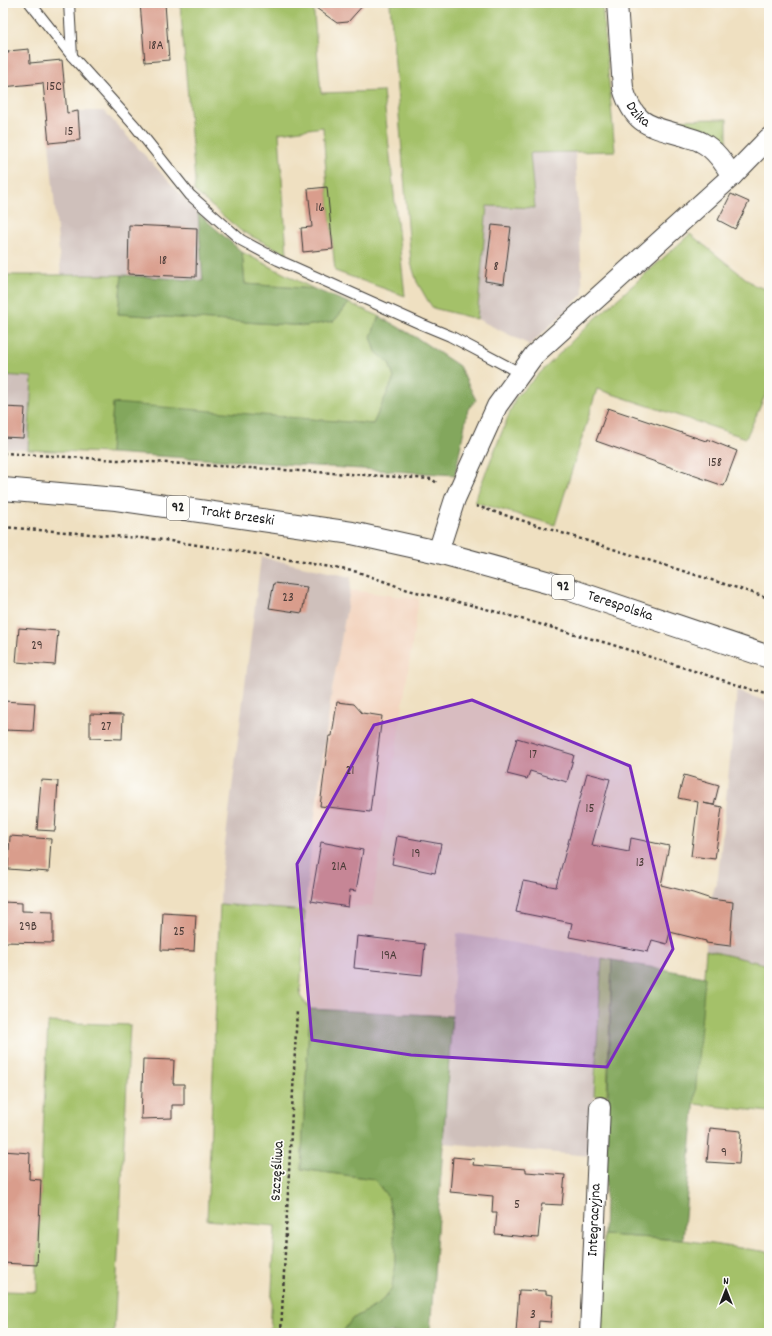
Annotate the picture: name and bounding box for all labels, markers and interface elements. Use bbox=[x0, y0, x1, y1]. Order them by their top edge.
house number: 18A bbox=[148, 37, 164, 56]
house number: 15C bbox=[46, 78, 62, 97]
street label: Dzika bbox=[619, 98, 655, 134]
house number: 15 bbox=[65, 123, 73, 142]
house number: 16 bbox=[315, 199, 325, 218]
house number: 18 bbox=[159, 252, 167, 271]
house number: 8 bbox=[493, 258, 499, 277]
house number: 158 bbox=[708, 454, 722, 473]
road number: 92 bbox=[167, 496, 189, 520]
street label: Trakt Brzeski bbox=[199, 500, 276, 533]
road number: 92 bbox=[552, 575, 574, 599]
street label: Terespolska bbox=[584, 585, 657, 628]
house number: 23 bbox=[282, 589, 294, 608]
house number: 29 bbox=[31, 637, 43, 656]
house number: 27 bbox=[101, 718, 111, 737]
house number: 17 bbox=[529, 746, 537, 765]
house number: 21 bbox=[346, 762, 354, 781]
house number: 15 bbox=[586, 800, 594, 819]
house number: 19 bbox=[412, 845, 420, 864]
house number: 13 bbox=[636, 854, 644, 873]
house number: 21A bbox=[331, 858, 347, 877]
house number: 29B bbox=[19, 918, 37, 937]
house number: 25 bbox=[173, 923, 185, 942]
house number: 19A bbox=[381, 947, 397, 966]
street label: Szczęśliwa bbox=[265, 1139, 291, 1202]
house number: 9 bbox=[721, 1144, 727, 1163]
street label: Integracyjna bbox=[582, 1182, 608, 1257]
house number: 5 bbox=[514, 1196, 520, 1215]
north arrow bbox=[706, 1270, 746, 1310]
text: N bbox=[723, 1274, 729, 1290]
house number: 3 bbox=[530, 1306, 536, 1325]

